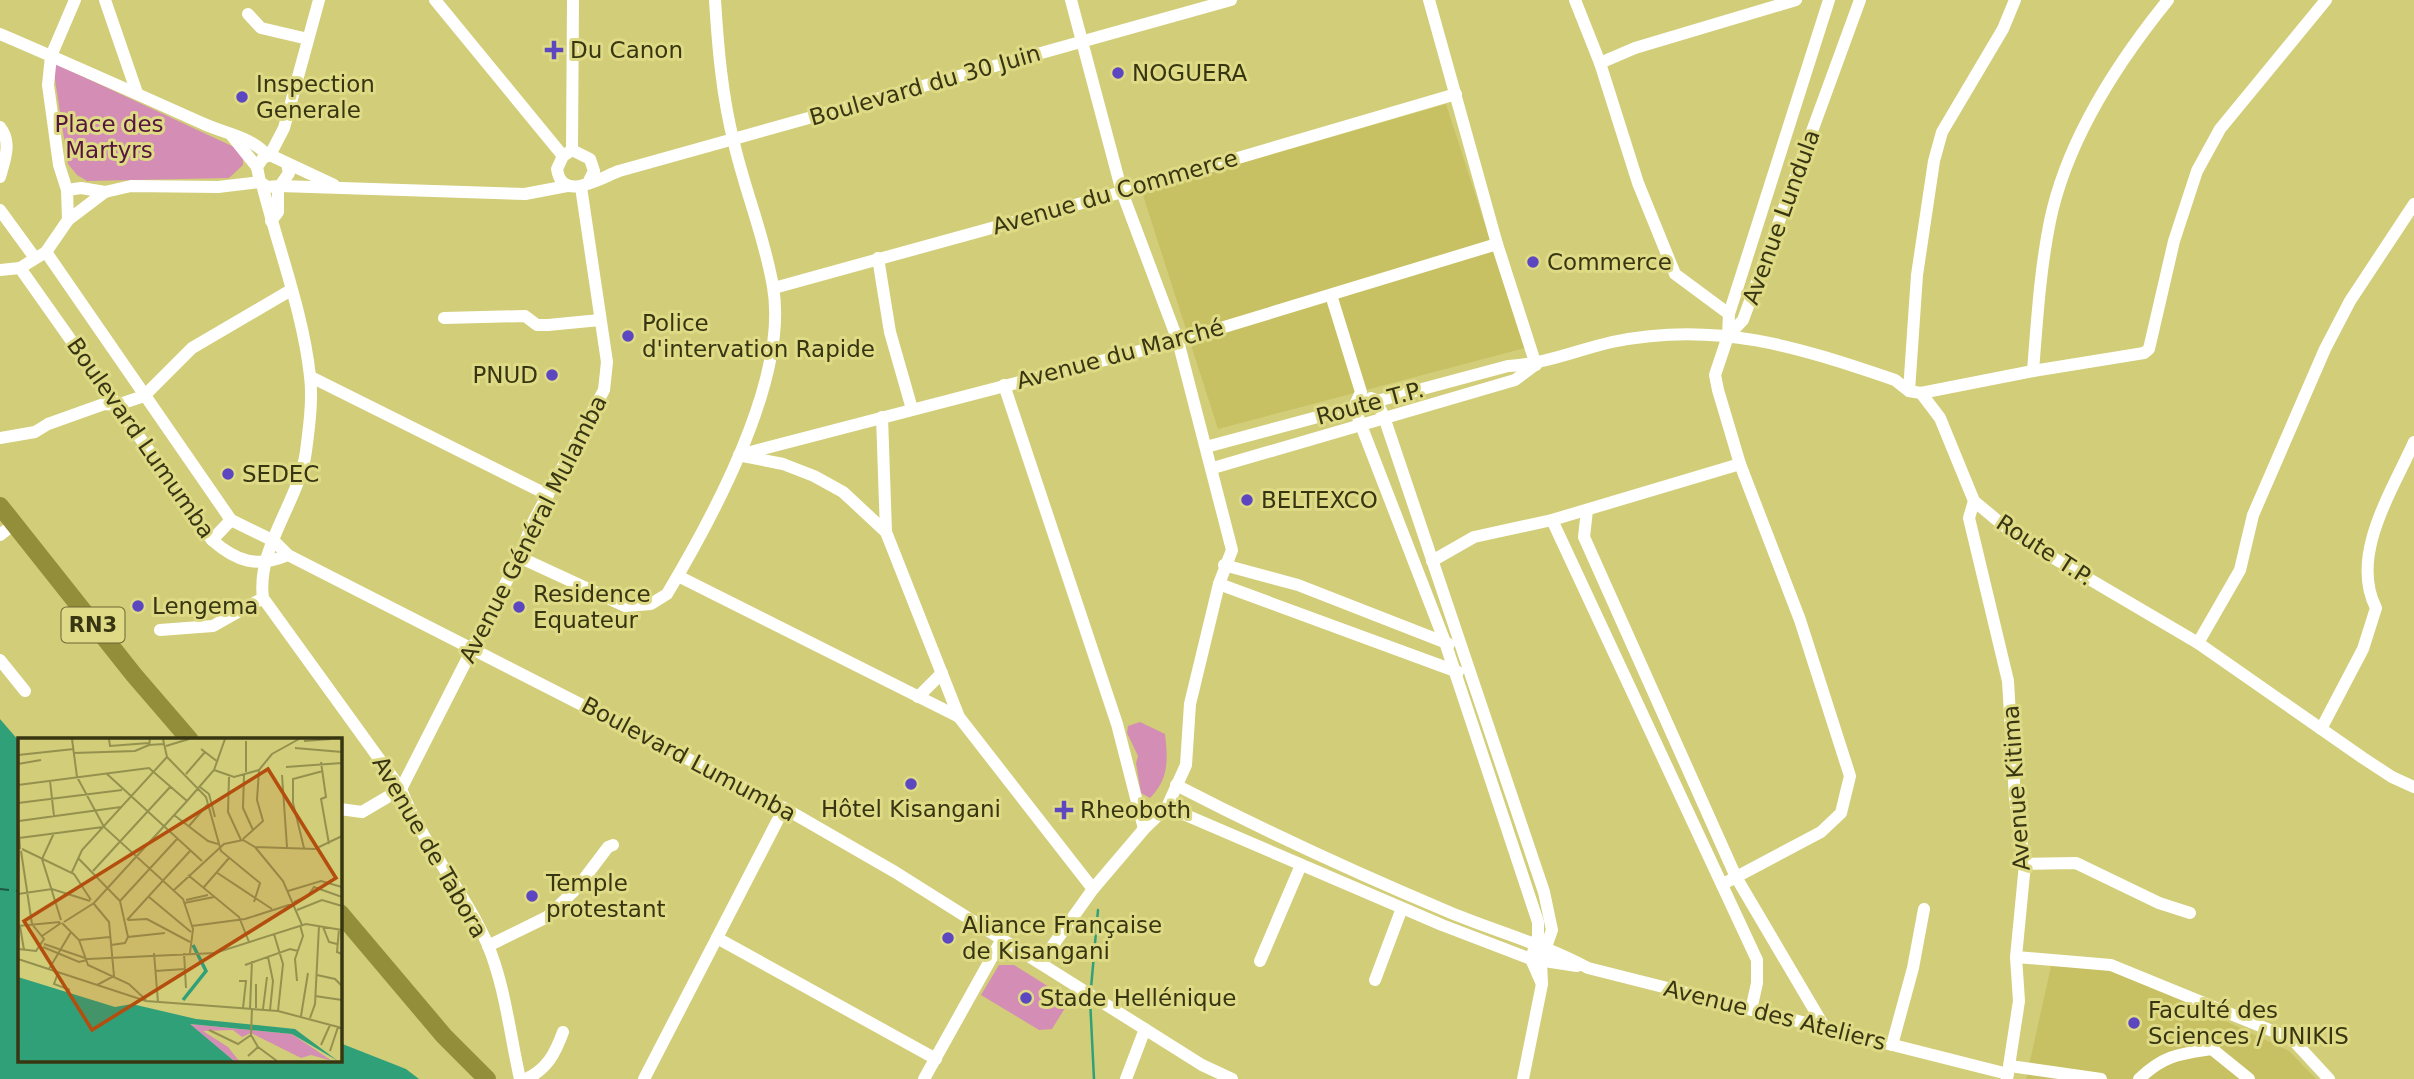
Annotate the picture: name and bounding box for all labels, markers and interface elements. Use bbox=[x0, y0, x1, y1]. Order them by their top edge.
place label: Du Canon bbox=[570, 37, 683, 63]
marker: Du Canon bbox=[544, 40, 564, 60]
street label: Boulevard du 30 Juin bbox=[807, 40, 1043, 130]
place label: NOGUERA bbox=[1132, 60, 1248, 86]
marker: NOGUERA bbox=[1110, 65, 1126, 81]
place label: Inspection Generale bbox=[256, 71, 375, 123]
marker: Inspection Generale bbox=[234, 89, 250, 105]
park label: Place des Martyrs bbox=[54, 111, 164, 163]
street label: Avenue Lundula bbox=[1737, 126, 1825, 308]
street label: Avenue du Commerce bbox=[989, 144, 1241, 240]
place label: Commerce bbox=[1547, 249, 1672, 275]
marker: Commerce bbox=[1525, 254, 1541, 270]
place label: Police d'intervation Rapide bbox=[642, 310, 875, 362]
street label: Avenue du Marché bbox=[1014, 314, 1226, 394]
marker: Police d'intervation Rapide bbox=[620, 328, 636, 344]
street label: Boulevard Lumumba bbox=[62, 333, 220, 543]
place label: PNUD bbox=[472, 362, 538, 388]
marker: PNUD bbox=[544, 367, 560, 383]
street label: Route T.P. bbox=[1313, 376, 1427, 430]
street label: Avenue Général Mulamba bbox=[454, 391, 612, 667]
place label: SEDEC bbox=[242, 461, 319, 487]
marker: SEDEC bbox=[220, 466, 236, 482]
place label: BELTEXCO bbox=[1261, 487, 1378, 513]
marker: BELTEXCO bbox=[1239, 492, 1255, 508]
street label: Route T.P. bbox=[1992, 509, 2098, 591]
place label: Residence Equateur bbox=[533, 581, 651, 633]
place label: Lengema bbox=[152, 593, 258, 619]
marker: Lengema bbox=[130, 598, 146, 614]
marker: Residence Equateur bbox=[511, 599, 527, 615]
road number: RN3 bbox=[62, 608, 124, 642]
street label: Boulevard Lumumba bbox=[578, 691, 800, 827]
street label: Avenue Kitima bbox=[1997, 704, 2035, 872]
inset map bbox=[18, 738, 341, 1062]
street label: Avenue de Tabora bbox=[367, 752, 493, 942]
marker: Hôtel Kisangani bbox=[903, 776, 919, 792]
place label: Hôtel Kisangani bbox=[821, 796, 1001, 822]
place label: Rheoboth bbox=[1080, 797, 1191, 823]
marker: Rheoboth bbox=[1054, 800, 1074, 820]
place label: Temple protestant bbox=[545, 870, 665, 922]
marker: Temple protestant bbox=[524, 888, 540, 904]
place label: Aliance Française de Kisangani bbox=[962, 912, 1162, 964]
marker: Aliance Française de Kisangani bbox=[940, 930, 956, 946]
street label: Avenue des Ateliers bbox=[1661, 975, 1889, 1055]
place label: Stade Hellénique bbox=[1040, 985, 1236, 1011]
marker: Stade Hellénique bbox=[1018, 990, 1034, 1006]
place label: Faculté des Sciences / UNIKIS bbox=[2148, 997, 2349, 1049]
marker: Faculté des Sciences / UNIKIS bbox=[2126, 1015, 2142, 1031]

